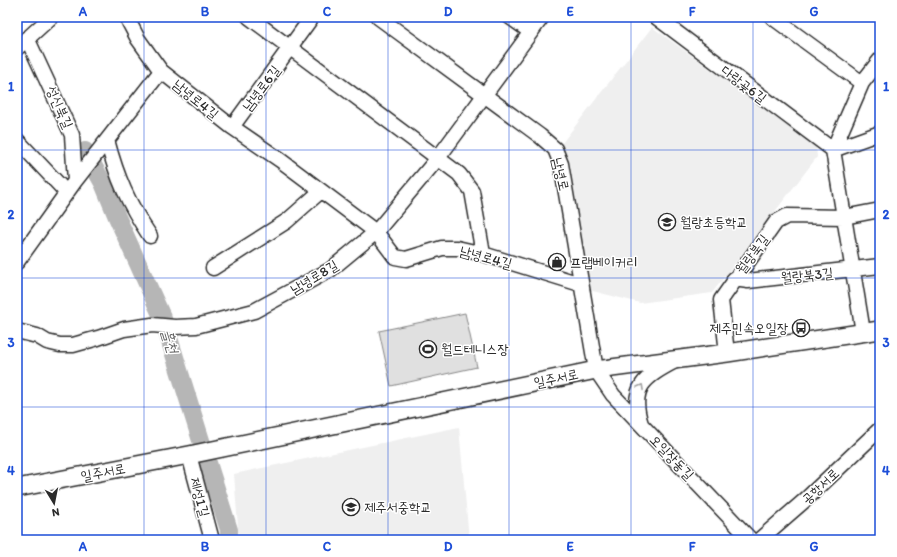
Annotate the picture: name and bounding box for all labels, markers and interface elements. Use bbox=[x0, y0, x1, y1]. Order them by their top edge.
text: A bbox=[78, 4, 88, 19]
text: B bbox=[201, 4, 210, 19]
text: C bbox=[323, 4, 332, 19]
text: D bbox=[444, 4, 453, 19]
text: E bbox=[566, 4, 574, 19]
text: F bbox=[689, 4, 696, 19]
text: G bbox=[810, 4, 819, 19]
street label: 남녕로6길 bbox=[239, 62, 284, 114]
street label: 다랑곶6길 bbox=[718, 62, 770, 107]
street label: 남녕로4길 bbox=[170, 76, 222, 123]
text: 1 bbox=[8, 79, 14, 94]
text: 1 bbox=[883, 79, 889, 94]
street label: 성신북길 bbox=[43, 83, 77, 132]
street label: 남녕로 bbox=[548, 156, 573, 192]
text: 2 bbox=[8, 207, 15, 222]
text: 2 bbox=[883, 207, 890, 222]
school or university icon: 월랑초등학교 bbox=[657, 212, 677, 232]
place label: 월랑초등학교 bbox=[680, 214, 748, 231]
street label: 월랑북길 bbox=[732, 231, 773, 277]
street label: 남녕로4길 bbox=[458, 242, 515, 273]
shop icon: 프랩베이커리 bbox=[547, 252, 567, 272]
place label: 프랩베이커리 bbox=[570, 254, 638, 271]
street label: 남녕로8길 bbox=[287, 256, 342, 298]
street label: 월랑북3길 bbox=[780, 264, 835, 287]
bus stop icon: 제주민속오일장 bbox=[791, 318, 811, 338]
place label: 제주민속오일장 bbox=[709, 320, 789, 337]
water label: 흘천 bbox=[158, 327, 183, 357]
text: 3 bbox=[7, 335, 15, 350]
text: 3 bbox=[882, 335, 890, 350]
sports icon: 월드테니스장 bbox=[418, 339, 438, 359]
place label: 월드테니스장 bbox=[441, 341, 509, 358]
street label: 일주서로 bbox=[532, 365, 580, 391]
one-way arrow bbox=[636, 384, 643, 391]
street label: 오일장동길 bbox=[646, 431, 698, 484]
street label: 일주서로 bbox=[79, 460, 127, 485]
text: 4 bbox=[7, 463, 15, 478]
text: 4 bbox=[882, 463, 890, 478]
street label: 공항서로 bbox=[798, 465, 843, 508]
street label: 제성1길 bbox=[186, 475, 213, 519]
north arrow bbox=[34, 483, 74, 523]
school or university icon: 제주서중학교 bbox=[341, 497, 361, 517]
place label: 제주서중학교 bbox=[364, 499, 432, 516]
text: N bbox=[51, 505, 60, 519]
text: A bbox=[78, 539, 88, 554]
text: B bbox=[201, 539, 210, 554]
text: C bbox=[323, 539, 332, 554]
text: D bbox=[444, 539, 453, 554]
text: E bbox=[566, 539, 574, 554]
text: F bbox=[689, 539, 696, 554]
text: G bbox=[810, 539, 819, 554]

